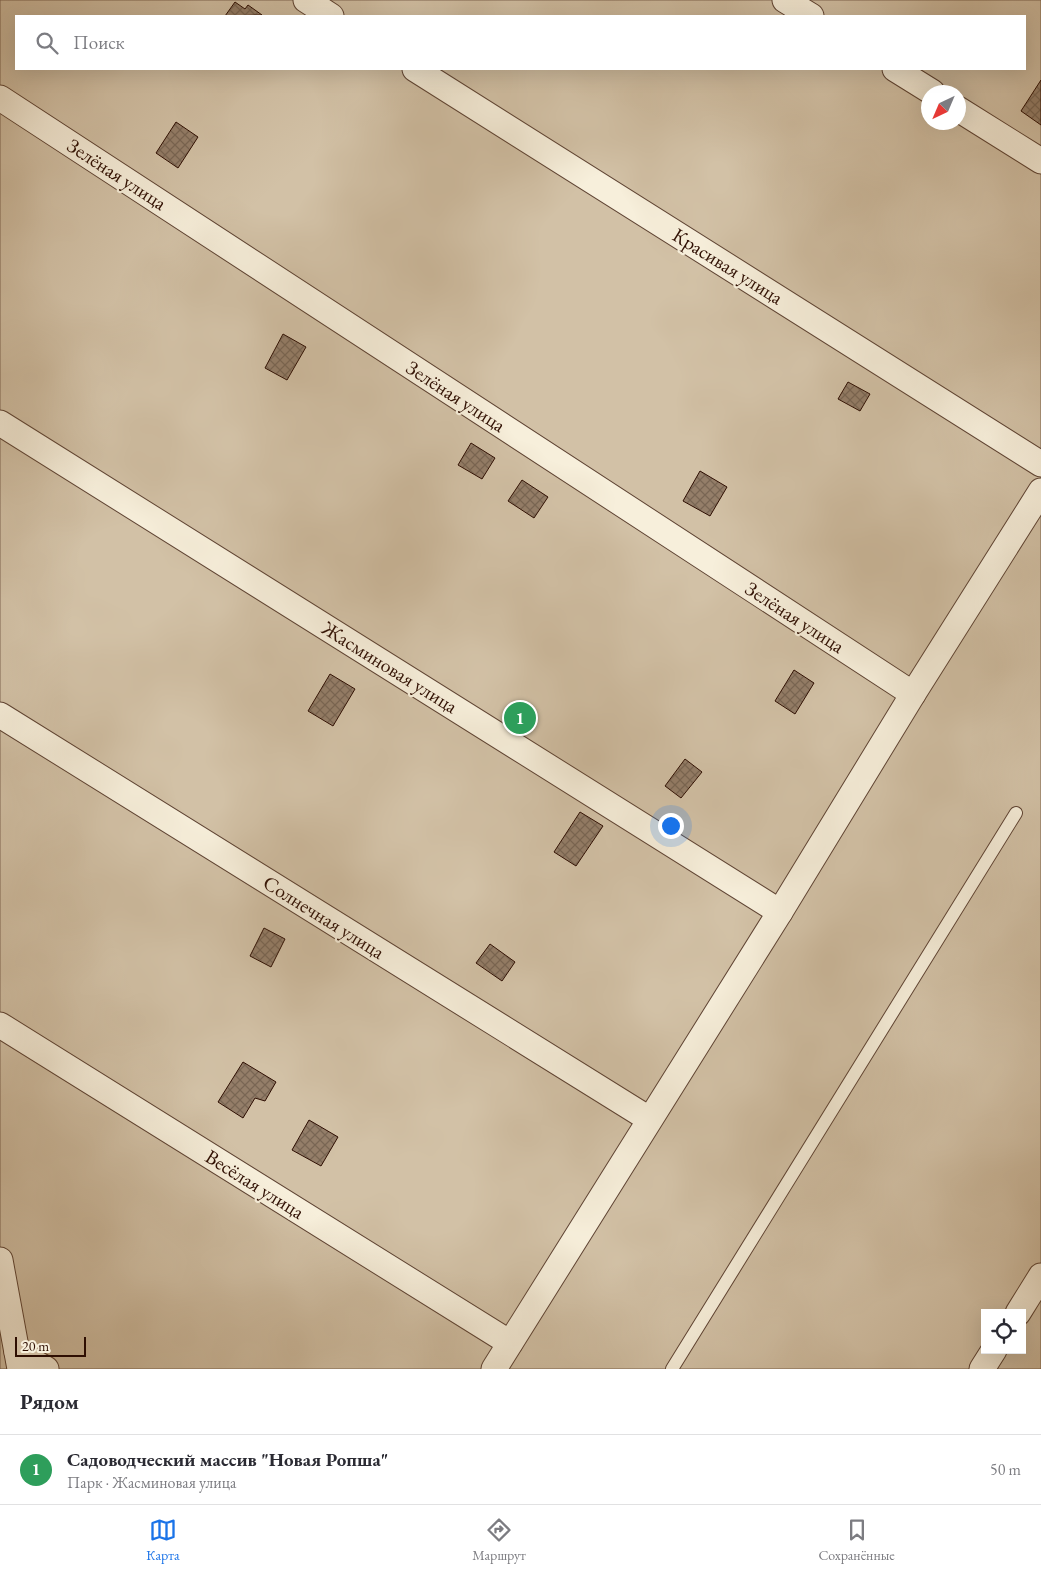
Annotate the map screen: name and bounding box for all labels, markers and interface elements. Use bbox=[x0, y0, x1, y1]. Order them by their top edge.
search box bbox=[15, 15, 1026, 70]
icon: search bbox=[33, 29, 61, 57]
text: Поиск bbox=[73, 30, 125, 55]
north arrow bbox=[921, 85, 966, 130]
street label: Зелёная улица bbox=[62, 132, 172, 216]
street label: Красивая улица bbox=[668, 222, 788, 310]
street label: Зелёная улица bbox=[401, 354, 511, 438]
street label: Зелёная улица bbox=[740, 575, 850, 659]
street label: Жасминовая улица bbox=[316, 614, 463, 719]
pin: 1 bbox=[504, 699, 536, 737]
your location bbox=[658, 813, 684, 839]
street label: Солнечная улица bbox=[258, 869, 390, 965]
street label: Весёлая улица bbox=[201, 1143, 309, 1225]
map controls bbox=[981, 1309, 1026, 1354]
button: locate bbox=[981, 1309, 1026, 1354]
scale bar bbox=[15, 1334, 86, 1357]
text: 20 m bbox=[22, 1337, 49, 1355]
text: Рядом bbox=[20, 1388, 79, 1415]
text: Садоводческий массив "Новая Ропша" bbox=[67, 1447, 388, 1472]
text: 1 bbox=[32, 1459, 40, 1480]
text: 50 m bbox=[990, 1459, 1021, 1480]
text: Парк · Жасминовая улица bbox=[67, 1472, 236, 1493]
tab: Карта bbox=[146, 1516, 180, 1564]
tab: Маршрут bbox=[472, 1516, 526, 1564]
tab: Сохранённые bbox=[818, 1516, 895, 1564]

